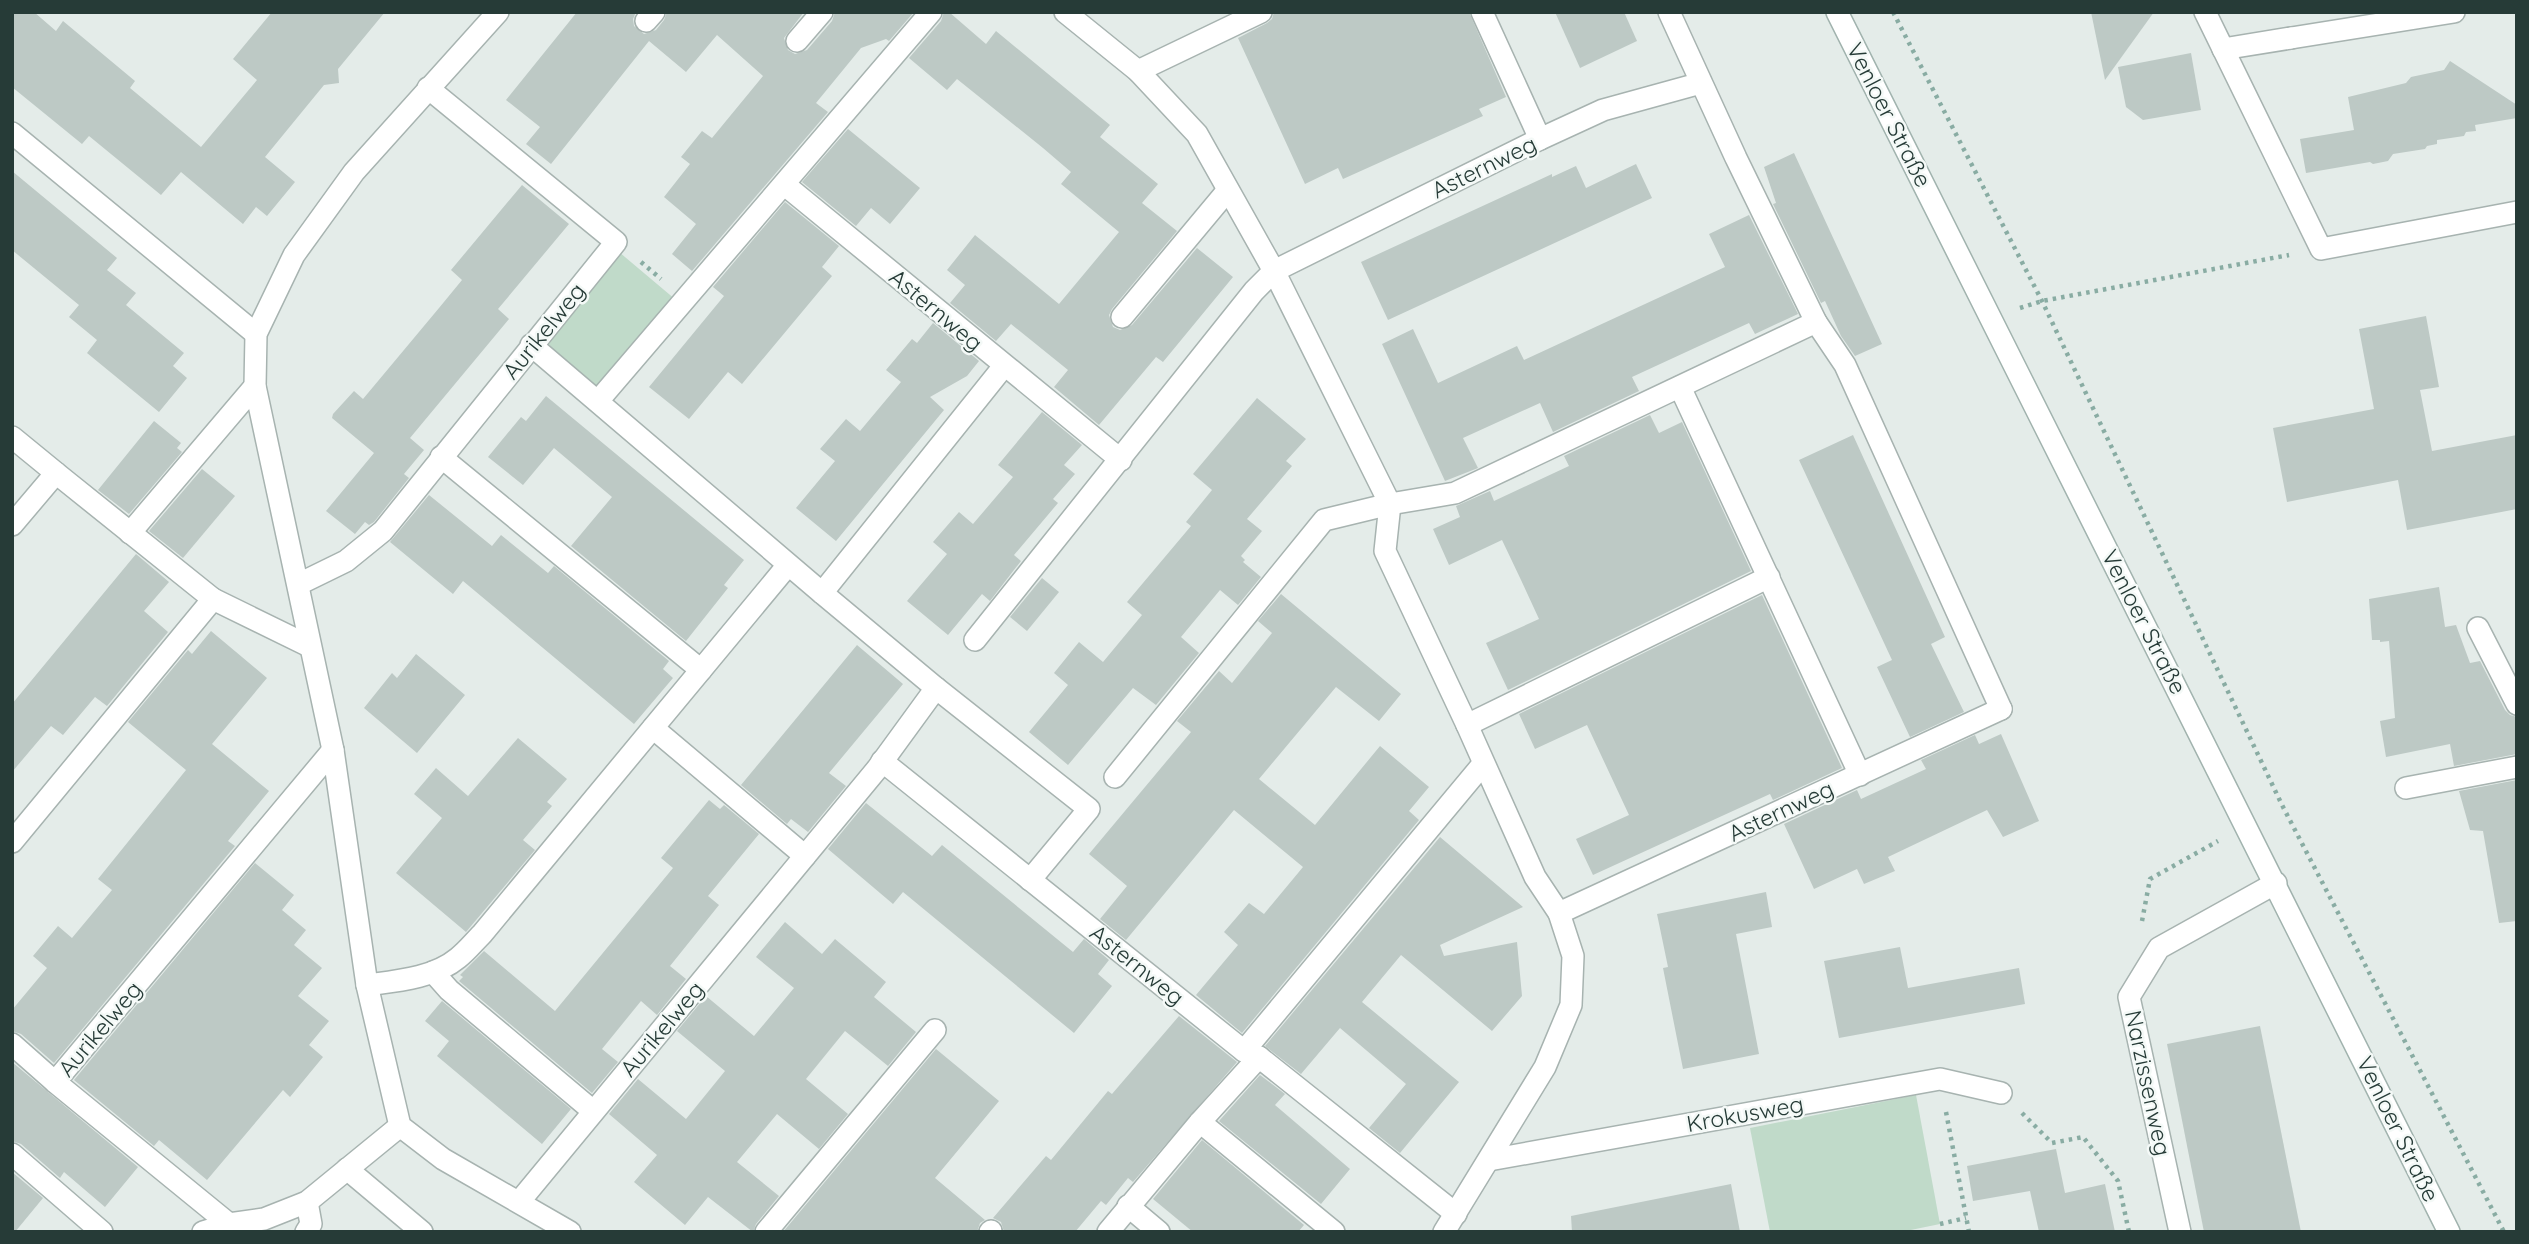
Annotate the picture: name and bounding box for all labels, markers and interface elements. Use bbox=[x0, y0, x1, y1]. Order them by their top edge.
street label: Venloer Straße bbox=[1841, 38, 1938, 192]
street label: Asternweg bbox=[1427, 129, 1541, 204]
street label: Asternweg bbox=[884, 262, 989, 357]
street label: Aurikelweg bbox=[496, 277, 591, 385]
street label: Venloer Straße bbox=[2096, 545, 2193, 699]
street label: Asternweg bbox=[1723, 774, 1838, 848]
street label: Asternweg bbox=[1084, 918, 1190, 1011]
street label: Aurikelweg bbox=[51, 975, 148, 1082]
street label: Aurikelweg bbox=[613, 975, 710, 1082]
street label: Narzissenweg bbox=[2119, 1008, 2178, 1158]
street label: Venloer Straße bbox=[2351, 1051, 2446, 1206]
street label: Krokusweg bbox=[1684, 1089, 1806, 1138]

